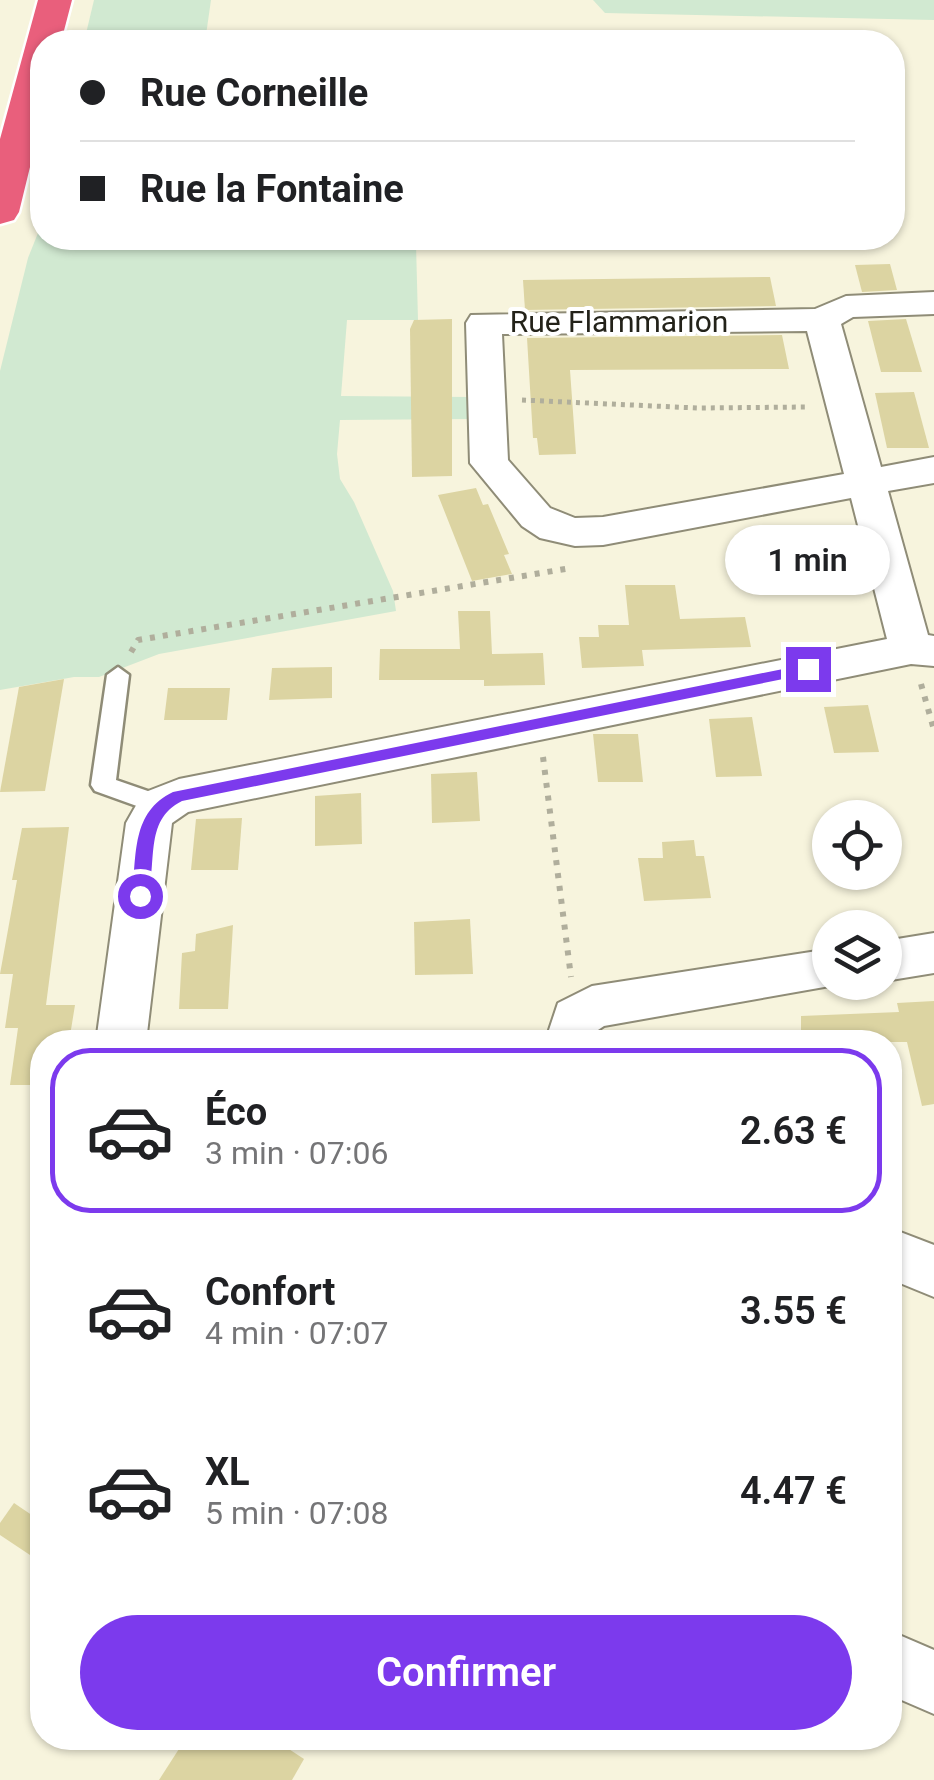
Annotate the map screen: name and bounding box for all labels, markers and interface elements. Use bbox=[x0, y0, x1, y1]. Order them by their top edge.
text: Rue Corneille bbox=[140, 71, 368, 115]
text: Rue la Fontaine bbox=[140, 167, 404, 211]
street label: Rue Flammarion bbox=[510, 304, 728, 339]
callout: 1 min bbox=[726, 524, 890, 594]
text: 1 min bbox=[767, 541, 848, 579]
route end bbox=[786, 647, 831, 692]
map controls bbox=[812, 800, 902, 1000]
button: locate bbox=[812, 800, 902, 890]
route start bbox=[118, 874, 163, 919]
button: layers bbox=[812, 910, 902, 1000]
icon: car bbox=[85, 1086, 175, 1176]
text: Éco bbox=[205, 1090, 267, 1134]
text: 2.63 € bbox=[740, 1109, 847, 1153]
text: 3 min · 07:06 bbox=[205, 1134, 388, 1172]
icon: car bbox=[85, 1266, 175, 1356]
text: Confort bbox=[205, 1270, 335, 1314]
text: 3.55 € bbox=[740, 1289, 847, 1333]
text: 4 min · 07:07 bbox=[205, 1314, 388, 1352]
icon: car bbox=[85, 1446, 175, 1536]
text: XL bbox=[205, 1450, 250, 1494]
text: 4.47 € bbox=[740, 1469, 847, 1513]
text: 5 min · 07:08 bbox=[205, 1494, 388, 1532]
button: Confirmer bbox=[80, 1615, 852, 1730]

